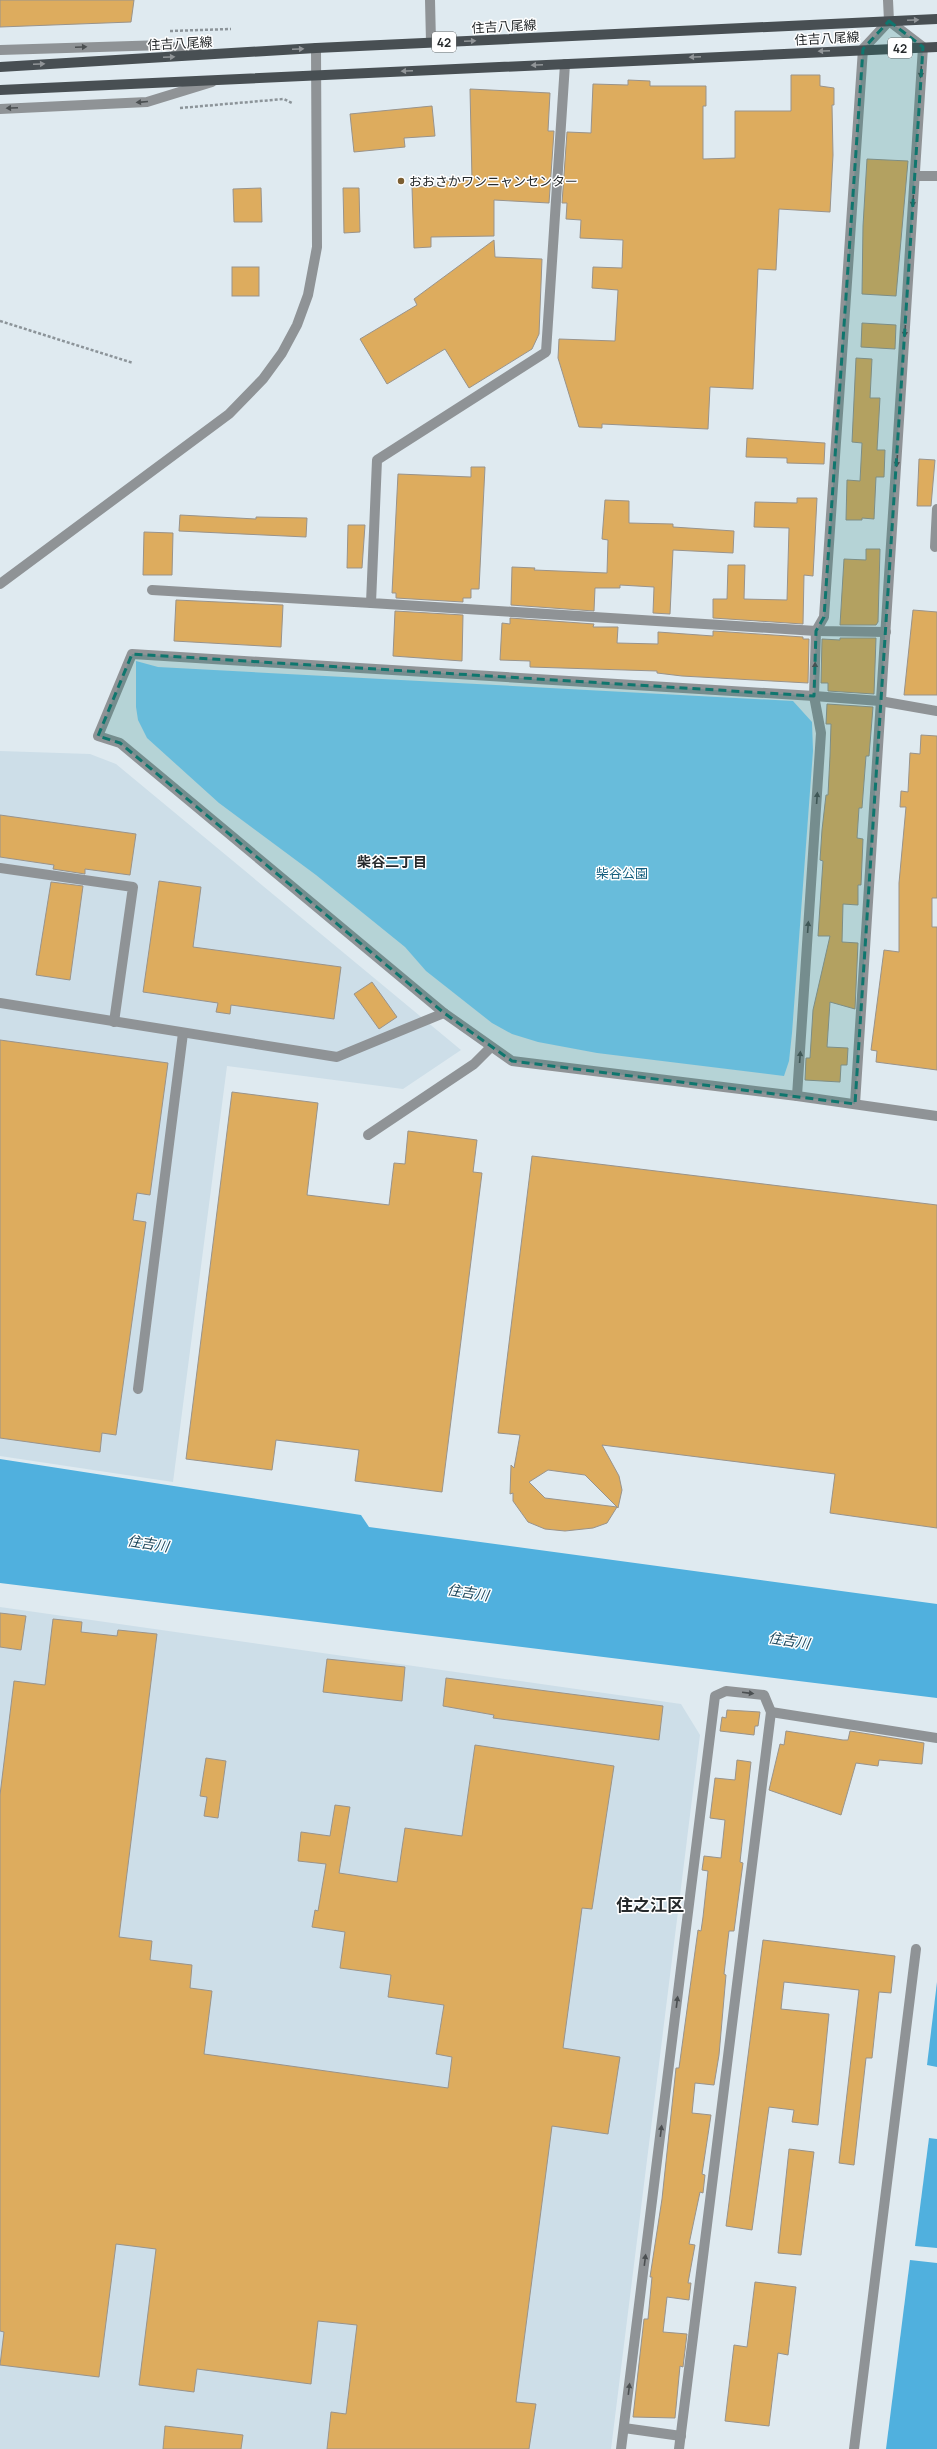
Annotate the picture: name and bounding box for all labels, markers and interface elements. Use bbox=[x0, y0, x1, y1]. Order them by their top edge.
street label: 住吉八尾線 bbox=[471, 15, 537, 37]
one-way arrow bbox=[907, 17, 920, 23]
street label: 住吉八尾線 bbox=[794, 27, 860, 49]
street label: 住吉八尾線 bbox=[147, 32, 213, 54]
road number: 42 bbox=[432, 32, 456, 52]
one-way arrow bbox=[464, 37, 476, 44]
road number: 42 bbox=[888, 38, 912, 58]
one-way arrow bbox=[75, 44, 87, 51]
one-way arrow bbox=[292, 45, 304, 52]
one-way arrow bbox=[817, 48, 830, 54]
one-way arrow bbox=[163, 53, 175, 60]
one-way arrow bbox=[689, 54, 701, 61]
one-way arrow bbox=[33, 61, 45, 68]
one-way arrow bbox=[530, 62, 543, 68]
one-way arrow bbox=[918, 66, 925, 78]
one-way arrow bbox=[401, 68, 413, 75]
one-way arrow bbox=[136, 98, 148, 105]
one-way arrow bbox=[5, 105, 18, 111]
place label: おおさかワンニャンセンター bbox=[409, 172, 578, 190]
marker: おおさかワンニャンセンター bbox=[396, 176, 406, 186]
one-way arrow bbox=[910, 195, 917, 208]
one-way arrow bbox=[902, 325, 909, 337]
one-way arrow bbox=[894, 455, 901, 467]
one-way arrow bbox=[812, 662, 818, 675]
one-way arrow bbox=[813, 792, 820, 804]
district label: 柴谷二丁目 bbox=[357, 852, 427, 871]
park label: 柴谷公園 bbox=[596, 864, 648, 882]
one-way arrow bbox=[805, 921, 812, 933]
one-way arrow bbox=[796, 1051, 803, 1063]
water label: 住吉川 bbox=[126, 1530, 172, 1556]
water label: 住吉川 bbox=[446, 1579, 492, 1605]
water label: 住吉川 bbox=[767, 1627, 813, 1653]
one-way arrow bbox=[742, 1690, 754, 1696]
district label: 住之江区 bbox=[616, 1893, 684, 1916]
one-way arrow bbox=[674, 1996, 680, 2009]
one-way arrow bbox=[658, 2125, 664, 2138]
one-way arrow bbox=[642, 2254, 648, 2266]
one-way arrow bbox=[626, 2383, 632, 2395]

